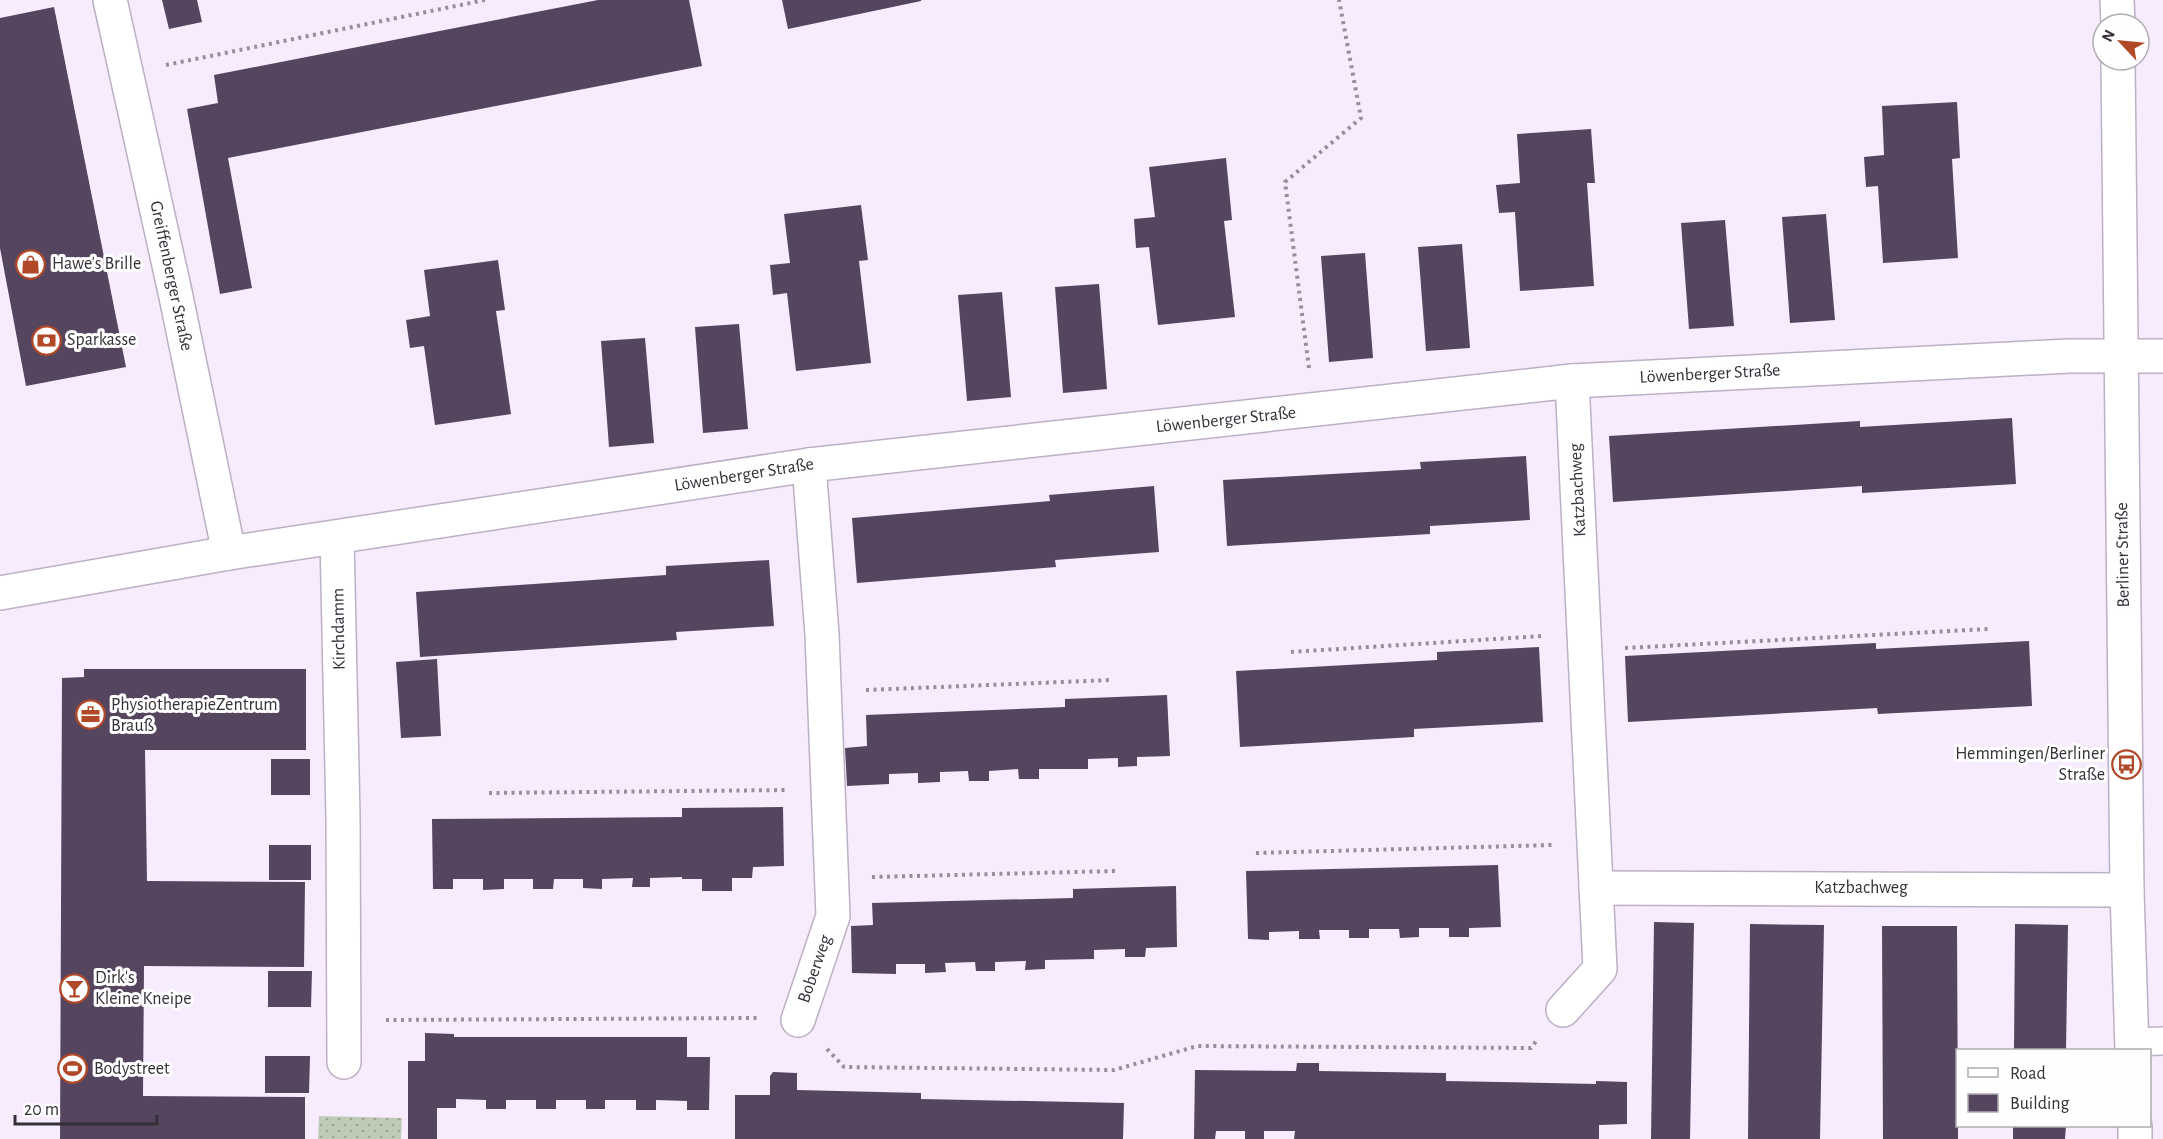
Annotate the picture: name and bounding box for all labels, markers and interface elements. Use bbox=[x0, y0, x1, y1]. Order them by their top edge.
north arrow bbox=[2091, 12, 2151, 72]
text: N bbox=[2099, 27, 2118, 44]
street label: Greiffenberger Straße bbox=[146, 199, 196, 353]
shop icon: Hawe's Brille bbox=[15, 248, 47, 280]
place label: Hawe's Brille bbox=[52, 255, 141, 273]
bank icon: Sparkasse bbox=[30, 324, 62, 356]
place label: Sparkasse bbox=[67, 331, 136, 349]
street label: Löwenberger Straße bbox=[1639, 361, 1781, 387]
street label: Löwenberger Straße bbox=[1155, 404, 1297, 436]
street label: Katzbachweg bbox=[1567, 443, 1589, 537]
street label: Löwenberger Straße bbox=[673, 455, 815, 495]
street label: Berliner Straße bbox=[2113, 502, 2133, 608]
street label: Kirchdamm bbox=[329, 588, 349, 670]
place label: PhysiotherapieZentrum Brauß bbox=[111, 696, 278, 735]
office icon: PhysiotherapieZentrum Brauß bbox=[74, 699, 106, 731]
place label: Hemmingen/Berliner Straße bbox=[1955, 745, 2105, 784]
bus stop icon: Hemmingen/Berliner Straße bbox=[2110, 748, 2142, 780]
street label: Katzbachweg bbox=[1814, 879, 1908, 897]
street label: Boberweg bbox=[795, 932, 835, 1005]
place label: Dirk's Kleine Kneipe bbox=[95, 969, 192, 1008]
bar icon: Dirk's Kleine Kneipe bbox=[58, 972, 90, 1004]
legend bbox=[1956, 1049, 2151, 1127]
sports icon: Bodystreet bbox=[57, 1053, 89, 1085]
place label: Bodystreet bbox=[94, 1060, 170, 1078]
text: Road bbox=[2010, 1065, 2046, 1083]
scale bar bbox=[15, 1088, 158, 1126]
text: Building bbox=[2010, 1095, 2070, 1113]
text: 20 m bbox=[24, 1101, 59, 1119]

